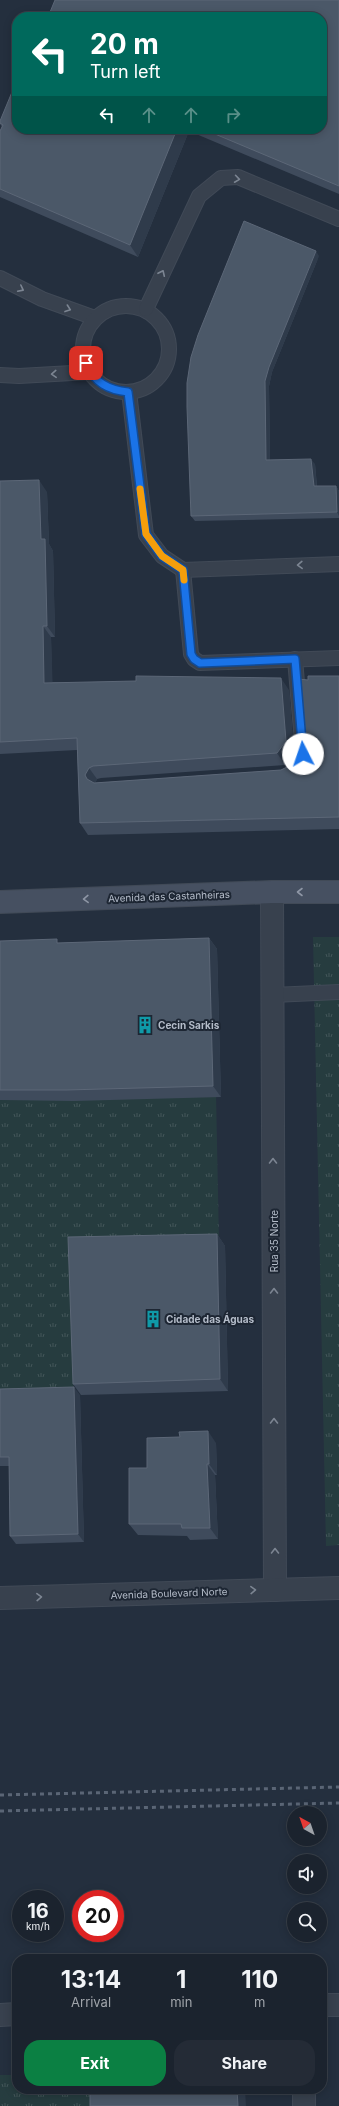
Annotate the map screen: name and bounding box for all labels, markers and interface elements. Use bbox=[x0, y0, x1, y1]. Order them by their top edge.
text: 20 m bbox=[90, 27, 159, 61]
icon: left bbox=[24, 28, 76, 80]
text: Turn left bbox=[90, 61, 160, 82]
icon: left bbox=[96, 104, 118, 126]
icon: ahead bbox=[138, 104, 160, 126]
icon: ahead bbox=[180, 104, 202, 126]
icon: right bbox=[222, 104, 244, 126]
one-way arrow bbox=[233, 174, 240, 183]
one-way arrow bbox=[157, 270, 165, 278]
one-way arrow bbox=[17, 284, 24, 291]
one-way arrow bbox=[65, 304, 72, 312]
pin bbox=[69, 346, 103, 380]
icon: arrive bbox=[75, 352, 97, 374]
one-way arrow bbox=[51, 370, 57, 378]
one-way arrow bbox=[297, 561, 303, 570]
position arrow bbox=[282, 733, 324, 775]
street label: Avenida das Castanheiras bbox=[108, 888, 230, 904]
one-way arrow bbox=[297, 888, 303, 896]
one-way arrow bbox=[83, 895, 89, 903]
building icon: Cecin Sarkis bbox=[135, 1015, 155, 1035]
place label: Cecin Sarkis bbox=[158, 1019, 220, 1031]
one-way arrow bbox=[269, 1158, 277, 1164]
street label: Rua 35 Norte bbox=[268, 1210, 280, 1272]
one-way arrow bbox=[270, 1288, 278, 1294]
building icon: Cidade das Águas bbox=[143, 1309, 163, 1329]
place label: Cidade das Águas bbox=[166, 1312, 255, 1326]
one-way arrow bbox=[270, 1418, 278, 1424]
one-way arrow bbox=[271, 1548, 279, 1554]
street label: Avenida Boulevard Norte bbox=[110, 1585, 228, 1601]
one-way arrow bbox=[250, 1586, 256, 1594]
one-way arrow bbox=[36, 1593, 42, 1601]
north arrow bbox=[287, 1806, 327, 1846]
map controls bbox=[287, 1806, 327, 1942]
button: sound bbox=[287, 1854, 327, 1894]
speed limit sign: 20 bbox=[72, 1890, 124, 1942]
text: 16 bbox=[27, 1899, 49, 1923]
button: search bbox=[287, 1902, 327, 1942]
text: km/h bbox=[26, 1920, 50, 1932]
text: 13:14 bbox=[61, 1965, 121, 1994]
text: 1 bbox=[176, 1965, 186, 1994]
text: 110 bbox=[241, 1965, 278, 1994]
text: Arrival bbox=[71, 1994, 111, 2010]
text: min bbox=[170, 1994, 192, 2010]
text: m bbox=[254, 1994, 265, 2010]
button: Exit bbox=[24, 2040, 166, 2086]
button: Share bbox=[174, 2040, 315, 2086]

